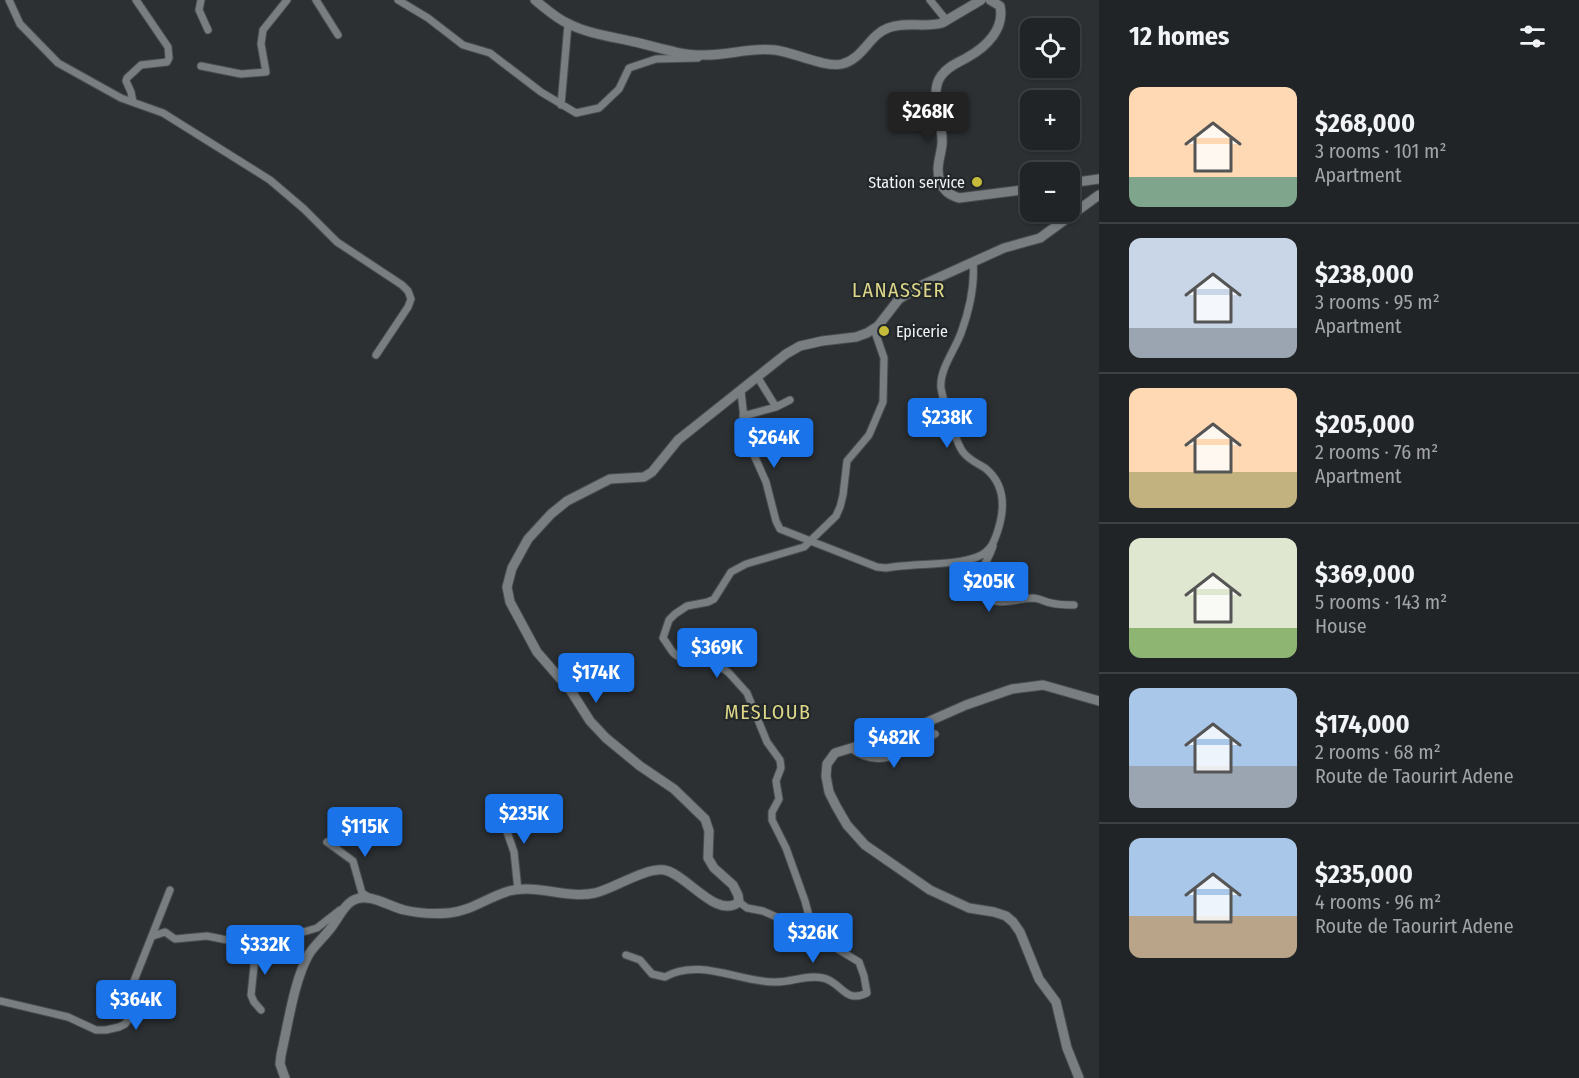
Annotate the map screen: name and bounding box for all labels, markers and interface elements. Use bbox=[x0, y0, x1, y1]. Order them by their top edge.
map controls bbox=[1020, 18, 1080, 222]
button: locate bbox=[1020, 18, 1080, 78]
icon: filters bbox=[1516, 20, 1549, 53]
text: 12 homes bbox=[1129, 21, 1229, 52]
button: + bbox=[1020, 90, 1080, 150]
pin: $268K bbox=[886, 92, 970, 143]
text: $268K bbox=[902, 99, 954, 123]
text: $268,000 bbox=[1315, 108, 1415, 139]
icon: home bbox=[1177, 111, 1249, 183]
text: 3 rooms · 101 m² bbox=[1315, 139, 1446, 163]
button: − bbox=[1020, 162, 1080, 222]
text: Apartment bbox=[1315, 163, 1402, 187]
place label: Station service bbox=[868, 173, 965, 192]
marker: Station service bbox=[970, 175, 984, 189]
text: $238,000 bbox=[1315, 259, 1414, 290]
icon: home bbox=[1177, 262, 1249, 334]
district label: LANASSER bbox=[852, 278, 946, 302]
text: 3 rooms · 95 m² bbox=[1315, 290, 1440, 314]
text: Apartment bbox=[1315, 314, 1402, 338]
place label: Epicerie bbox=[896, 322, 948, 341]
marker: Epicerie bbox=[877, 324, 891, 338]
pin: $238K bbox=[905, 398, 989, 449]
text: $238K bbox=[922, 405, 972, 429]
text: $205,000 bbox=[1315, 409, 1415, 440]
icon: home bbox=[1177, 412, 1249, 484]
pin: $264K bbox=[732, 418, 816, 469]
text: $264K bbox=[748, 425, 800, 449]
text: 2 rooms · 76 m² bbox=[1315, 440, 1438, 464]
text: Apartment bbox=[1315, 464, 1402, 488]
text: $369,000 bbox=[1315, 559, 1415, 590]
pin: $205K bbox=[947, 562, 1031, 613]
icon: home bbox=[1177, 562, 1249, 634]
text: $205K bbox=[963, 569, 1015, 593]
text: 5 rooms · 143 m² bbox=[1315, 590, 1447, 614]
text: House bbox=[1315, 614, 1367, 638]
pin: $369K bbox=[675, 628, 759, 679]
text: $369K bbox=[691, 635, 743, 659]
pin: $174K bbox=[554, 653, 638, 704]
text: $174K bbox=[572, 660, 620, 684]
district label: MESLOUB bbox=[724, 700, 812, 724]
text: $174,000 bbox=[1315, 709, 1410, 740]
icon: home bbox=[1177, 712, 1249, 784]
pin: $482K bbox=[852, 718, 936, 769]
text: $482K bbox=[868, 725, 920, 749]
text: 2 rooms · 68 m² bbox=[1315, 740, 1441, 764]
text: Route de Taourirt Adene bbox=[1315, 764, 1514, 788]
pin: $235K bbox=[482, 794, 566, 845]
text: $235K bbox=[499, 801, 549, 825]
pin: $115K bbox=[323, 807, 407, 858]
text: $115K bbox=[341, 814, 389, 838]
text: $235,000 bbox=[1315, 859, 1413, 890]
icon: home bbox=[1177, 862, 1249, 934]
text: 4 rooms · 96 m² bbox=[1315, 890, 1441, 914]
pin: $326K bbox=[771, 913, 855, 964]
text: Route de Taourirt Adene bbox=[1315, 914, 1514, 938]
text: $326K bbox=[788, 920, 838, 944]
pin: $332K bbox=[223, 925, 307, 976]
text: $332K bbox=[240, 932, 290, 956]
pin: $364K bbox=[94, 980, 178, 1031]
text: $364K bbox=[110, 987, 162, 1011]

